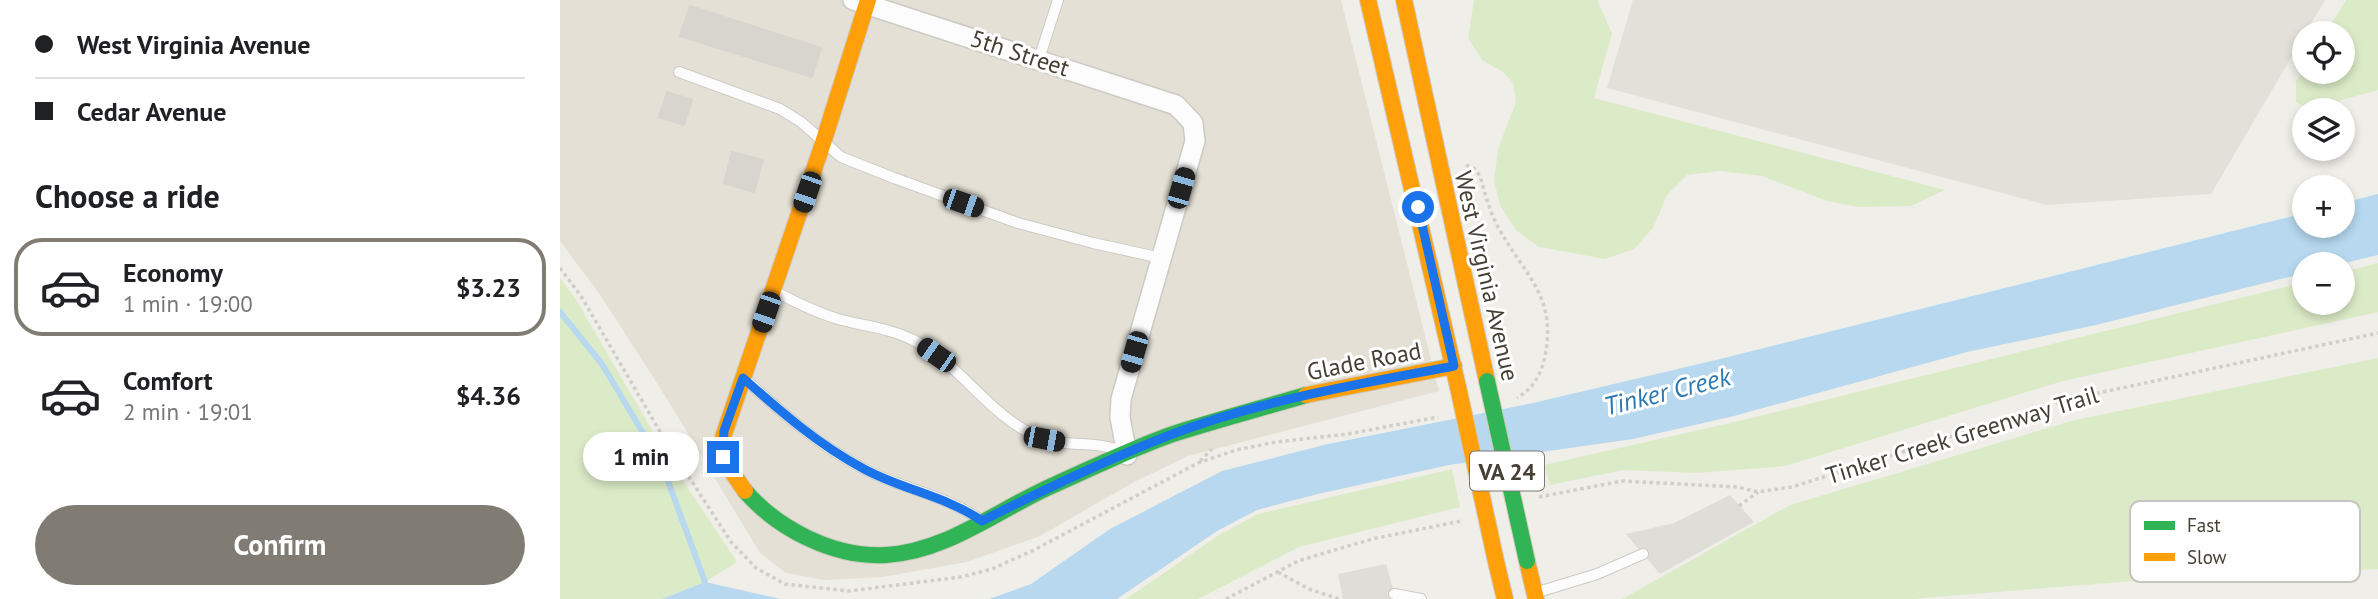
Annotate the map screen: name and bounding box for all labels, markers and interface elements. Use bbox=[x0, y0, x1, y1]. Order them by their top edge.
map controls bbox=[2292, 21, 2355, 315]
button: locate bbox=[2292, 21, 2355, 84]
street label: 5th Street bbox=[967, 22, 1073, 84]
text: West Virginia Avenue bbox=[77, 28, 310, 61]
text: Cedar Avenue bbox=[77, 95, 226, 128]
button: layers bbox=[2292, 98, 2355, 161]
car bbox=[1166, 165, 1197, 211]
street label: West Virginia Avenue bbox=[1448, 168, 1526, 384]
car bbox=[791, 169, 824, 215]
text: Choose a ride bbox=[35, 175, 220, 217]
button: + bbox=[2292, 175, 2355, 238]
car bbox=[940, 186, 987, 220]
route start bbox=[1402, 191, 1434, 223]
button: − bbox=[2292, 252, 2355, 315]
icon: car bbox=[39, 256, 102, 319]
text: Economy bbox=[123, 256, 223, 289]
text: $3.23 bbox=[456, 271, 521, 304]
text: 1 min · 19:00 bbox=[123, 289, 253, 318]
car bbox=[750, 289, 783, 335]
car bbox=[1119, 329, 1150, 375]
car bbox=[913, 334, 960, 376]
street label: Glade Road bbox=[1304, 335, 1424, 387]
water label: Tinker Creek bbox=[1600, 359, 1735, 423]
icon: car bbox=[39, 364, 102, 427]
text: Comfort bbox=[123, 364, 213, 397]
text: $4.36 bbox=[456, 379, 521, 412]
street label: Tinker Creek Greenway Trail bbox=[1822, 379, 2102, 491]
text: 2 min · 19:01 bbox=[123, 397, 253, 426]
car bbox=[1022, 425, 1067, 453]
callout: 1 min bbox=[583, 433, 698, 482]
route end bbox=[707, 441, 739, 473]
text: 1 min bbox=[613, 442, 669, 471]
road number: VA 24 bbox=[1470, 452, 1544, 491]
legend bbox=[2130, 501, 2360, 582]
button: Confirm bbox=[35, 505, 525, 585]
text: Fast bbox=[2187, 513, 2221, 537]
text: Slow bbox=[2187, 545, 2227, 569]

